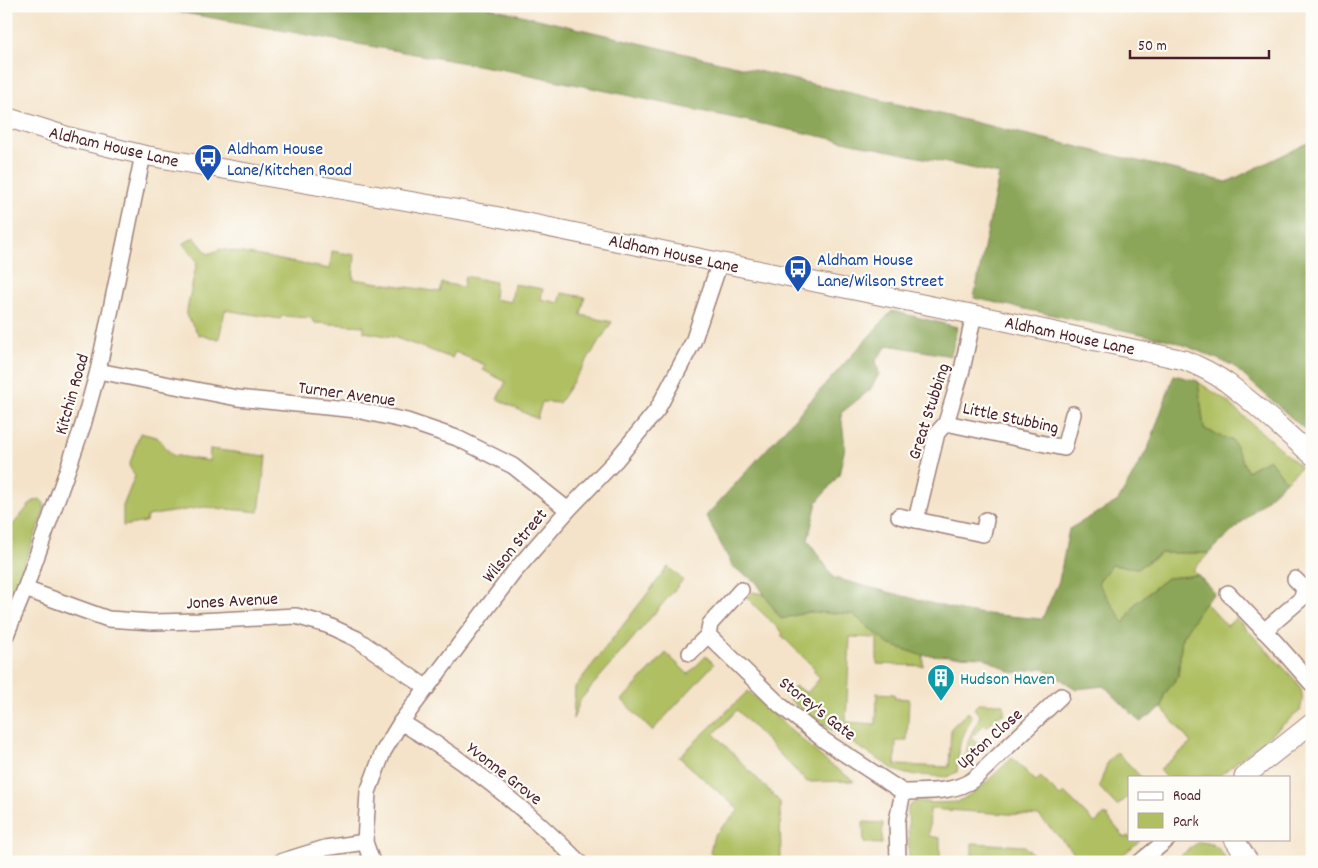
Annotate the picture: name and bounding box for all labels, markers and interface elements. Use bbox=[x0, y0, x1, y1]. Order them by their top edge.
scale bar bbox=[1130, 28, 1269, 60]
text: 50 m bbox=[1138, 36, 1167, 58]
street label: Aldham House Lane bbox=[46, 121, 181, 176]
place label: Aldham House Lane/Kitchen Road bbox=[227, 138, 352, 184]
bus stop icon: Aldham House Lane/Kitchen Road bbox=[193, 143, 223, 182]
street label: Aldham House Lane bbox=[606, 229, 741, 281]
place label: Aldham House Lane/Wilson Street bbox=[817, 249, 944, 295]
bus stop icon: Aldham House Lane/Wilson Street bbox=[783, 254, 813, 293]
street label: Aldham House Lane bbox=[1002, 311, 1137, 363]
street label: Kitchin Road bbox=[50, 351, 97, 438]
street label: Great Stubbing bbox=[903, 360, 958, 463]
street label: Turner Avenue bbox=[296, 376, 397, 415]
street label: Little Stubbing bbox=[960, 397, 1061, 442]
street label: Wilson Street bbox=[478, 504, 555, 589]
street label: Jones Avenue bbox=[186, 588, 279, 617]
building icon: Hudson Haven bbox=[926, 663, 956, 702]
place label: Hudson Haven bbox=[960, 668, 1055, 693]
street label: Storey's Gate bbox=[773, 672, 860, 748]
street label: Upton Close bbox=[952, 704, 1029, 776]
street label: Yvonne Grove bbox=[460, 737, 547, 813]
legend bbox=[1128, 776, 1290, 840]
text: Road bbox=[1173, 786, 1201, 808]
text: Park bbox=[1173, 812, 1199, 834]

